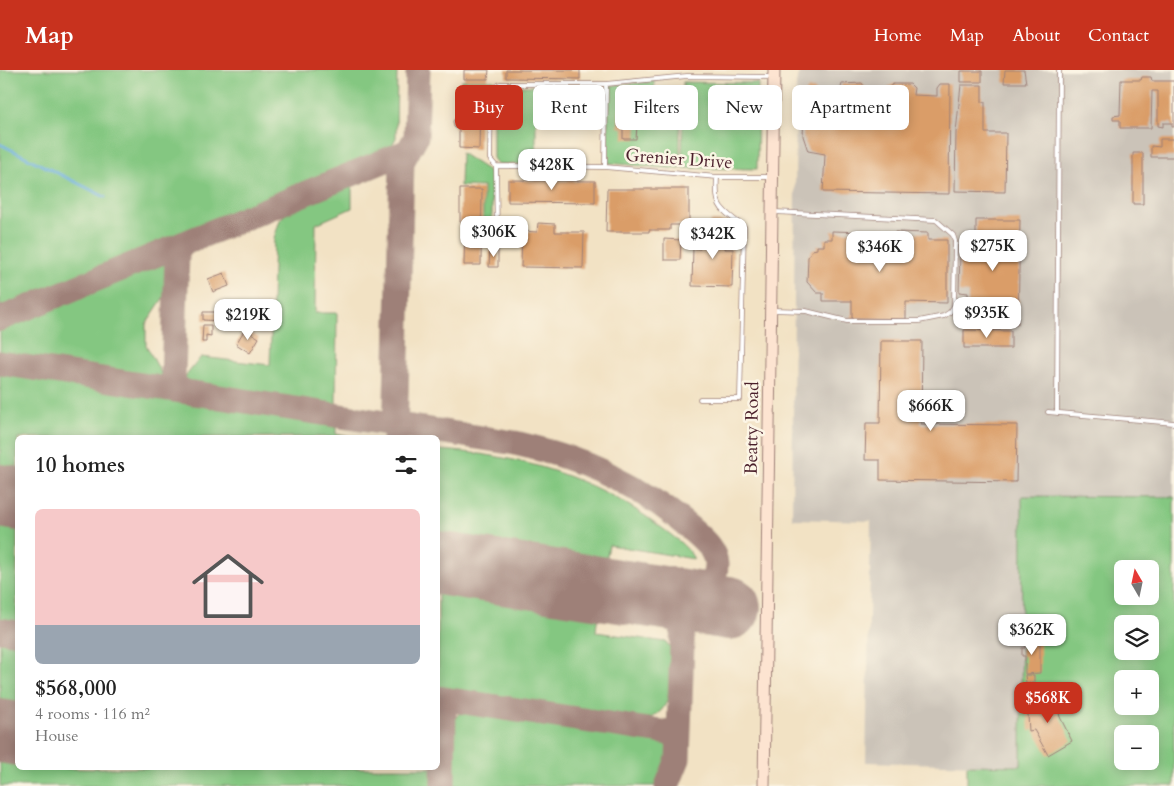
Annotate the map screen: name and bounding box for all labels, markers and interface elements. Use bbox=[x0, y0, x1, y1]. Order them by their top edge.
text: Map bbox=[25, 19, 74, 52]
text: Home bbox=[874, 23, 922, 48]
text: Map bbox=[950, 23, 984, 48]
text: About bbox=[1012, 23, 1060, 48]
text: Contact bbox=[1088, 23, 1149, 48]
chip: Buy bbox=[455, 85, 523, 130]
chip: Rent bbox=[533, 85, 605, 130]
chip: Filters bbox=[615, 85, 698, 130]
chip: New bbox=[708, 85, 782, 130]
chip: Apartment bbox=[792, 85, 909, 130]
street label: Grenier Drive bbox=[625, 143, 733, 175]
pin: $428K bbox=[517, 148, 587, 191]
text: $428K bbox=[529, 154, 575, 176]
pin: $306K bbox=[459, 216, 529, 258]
pin: $342K bbox=[678, 218, 748, 260]
text: $306K bbox=[471, 221, 517, 243]
text: $342K bbox=[690, 223, 736, 245]
pin: $346K bbox=[845, 230, 915, 273]
pin: $275K bbox=[958, 230, 1028, 272]
text: $275K bbox=[970, 235, 1016, 257]
text: $346K bbox=[857, 236, 903, 258]
pin: $935K bbox=[952, 296, 1022, 339]
pin: $219K bbox=[213, 298, 283, 341]
text: $935K bbox=[964, 302, 1010, 324]
text: $219K bbox=[225, 304, 271, 326]
street label: Beatty Road bbox=[739, 381, 765, 475]
pin: $666K bbox=[896, 390, 966, 432]
text: $666K bbox=[908, 395, 954, 417]
text: 10 homes bbox=[35, 451, 125, 480]
icon: filters bbox=[392, 451, 420, 479]
icon: home bbox=[183, 541, 273, 631]
north arrow bbox=[1114, 560, 1159, 605]
map controls bbox=[1114, 560, 1159, 770]
pin: $362K bbox=[997, 614, 1067, 656]
button: layers bbox=[1114, 615, 1159, 660]
text: $362K bbox=[1009, 619, 1055, 641]
button: + bbox=[1114, 670, 1159, 715]
text: $568,000 bbox=[35, 674, 116, 703]
pin: $568K bbox=[1013, 682, 1083, 724]
text: $568K bbox=[1025, 687, 1071, 709]
text: 4 rooms · 116 m² bbox=[35, 703, 150, 725]
text: House bbox=[35, 725, 78, 747]
button: − bbox=[1114, 725, 1159, 770]

